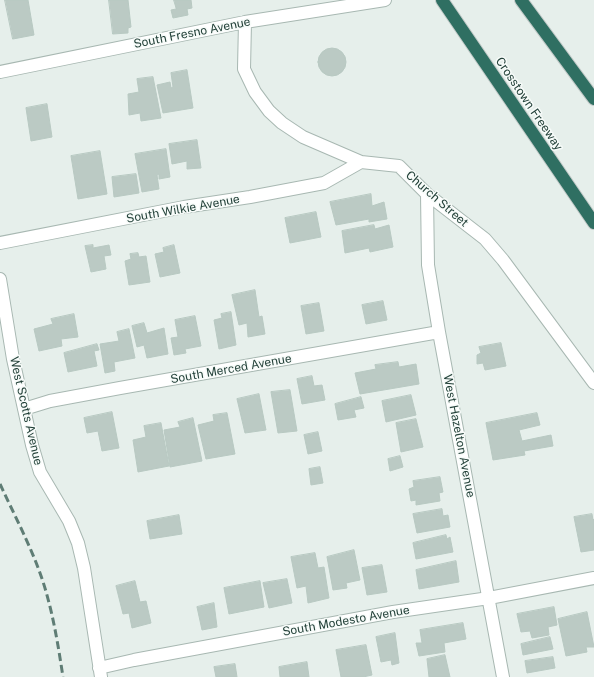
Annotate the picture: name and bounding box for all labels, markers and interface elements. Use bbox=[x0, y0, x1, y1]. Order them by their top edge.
street label: South Fresno Avenue bbox=[132, 15, 252, 51]
street label: Crosstown Freeway bbox=[492, 55, 566, 153]
street label: Church Street bbox=[403, 168, 471, 230]
street label: South Wilkie Avenue bbox=[125, 192, 241, 226]
street label: South Merced Avenue bbox=[169, 351, 293, 387]
street label: West Scotts Avenue bbox=[6, 355, 46, 467]
street label: West Hazelton Avenue bbox=[440, 373, 478, 499]
street label: South Modesto Avenue bbox=[281, 603, 411, 639]

